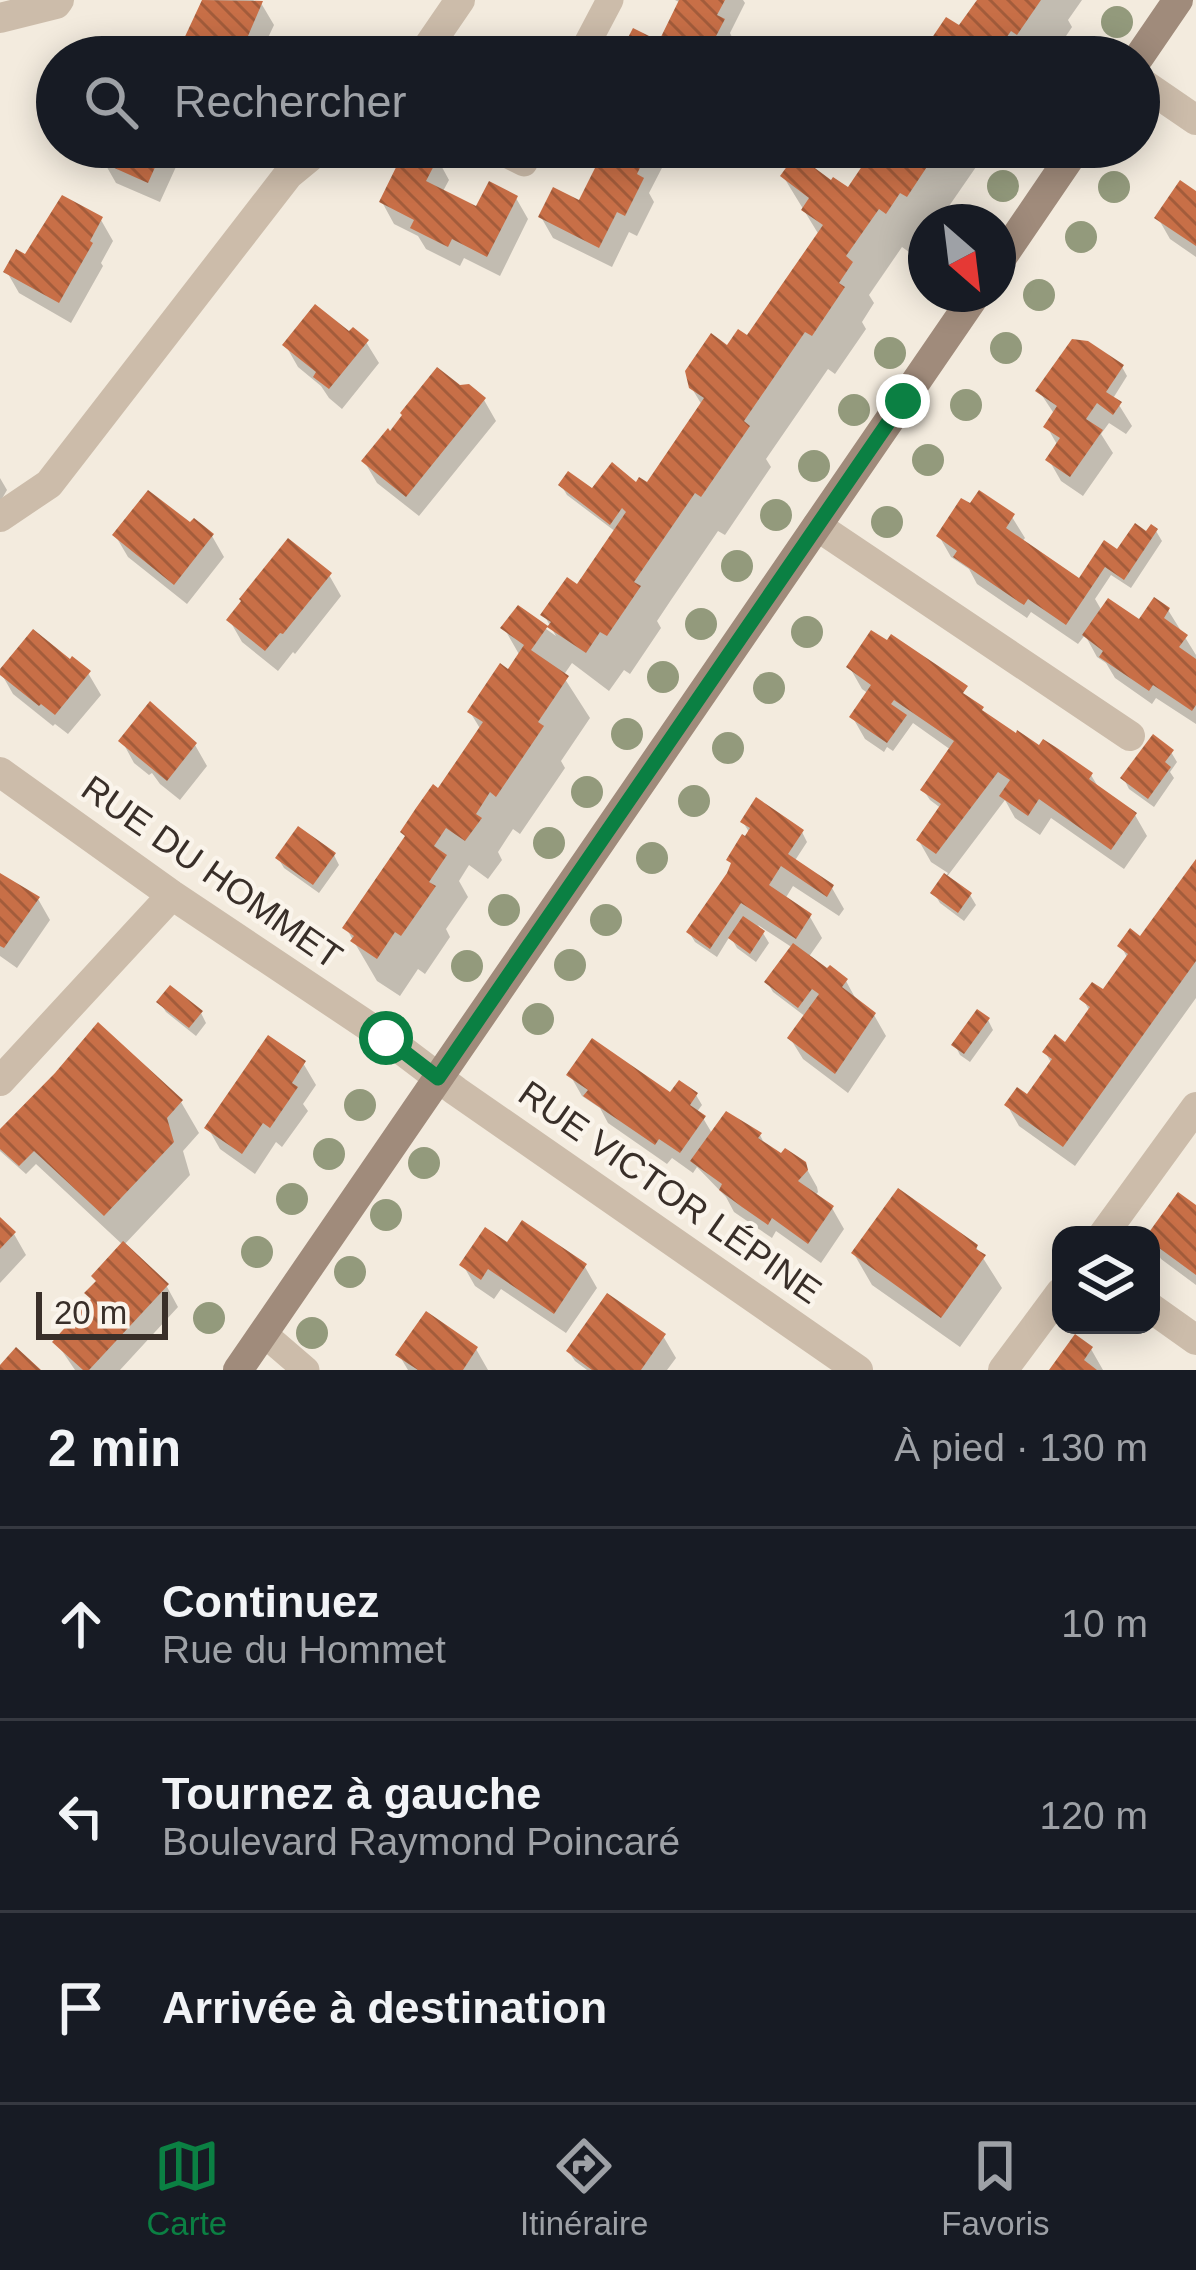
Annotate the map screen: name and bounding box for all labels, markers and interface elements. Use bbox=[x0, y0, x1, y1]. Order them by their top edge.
search box bbox=[36, 36, 1160, 168]
icon: search bbox=[78, 69, 144, 135]
text: Rechercher bbox=[174, 76, 407, 127]
north arrow bbox=[908, 204, 1016, 312]
route end bbox=[876, 374, 930, 428]
street label: RUE DU HOMMET bbox=[74, 767, 350, 977]
route start bbox=[359, 1011, 413, 1065]
street label: RUE VICTOR LÉPINE bbox=[511, 1072, 829, 1312]
map controls bbox=[1052, 1226, 1160, 1334]
button: layers bbox=[1052, 1226, 1160, 1334]
scale bar bbox=[36, 1286, 168, 1339]
text: 20 m bbox=[54, 1294, 127, 1331]
text: 2 min bbox=[48, 1420, 181, 1477]
text: À pied · 130 m bbox=[894, 1426, 1148, 1469]
text: Continuez bbox=[162, 1576, 379, 1627]
icon: ahead bbox=[48, 1591, 114, 1657]
text: 10 m bbox=[1061, 1602, 1148, 1645]
text: Rue du Hommet bbox=[162, 1628, 446, 1671]
text: Tournez à gauche bbox=[162, 1768, 541, 1819]
icon: left bbox=[48, 1783, 114, 1849]
text: 120 m bbox=[1040, 1794, 1148, 1837]
text: Boulevard Raymond Poincaré bbox=[162, 1820, 680, 1863]
icon: arrive bbox=[48, 1975, 114, 2041]
text: Arrivée à destination bbox=[162, 1982, 607, 2033]
tab: Carte bbox=[146, 2133, 227, 2243]
tab: Itinéraire bbox=[520, 2133, 648, 2243]
tab: Favoris bbox=[941, 2133, 1050, 2243]

